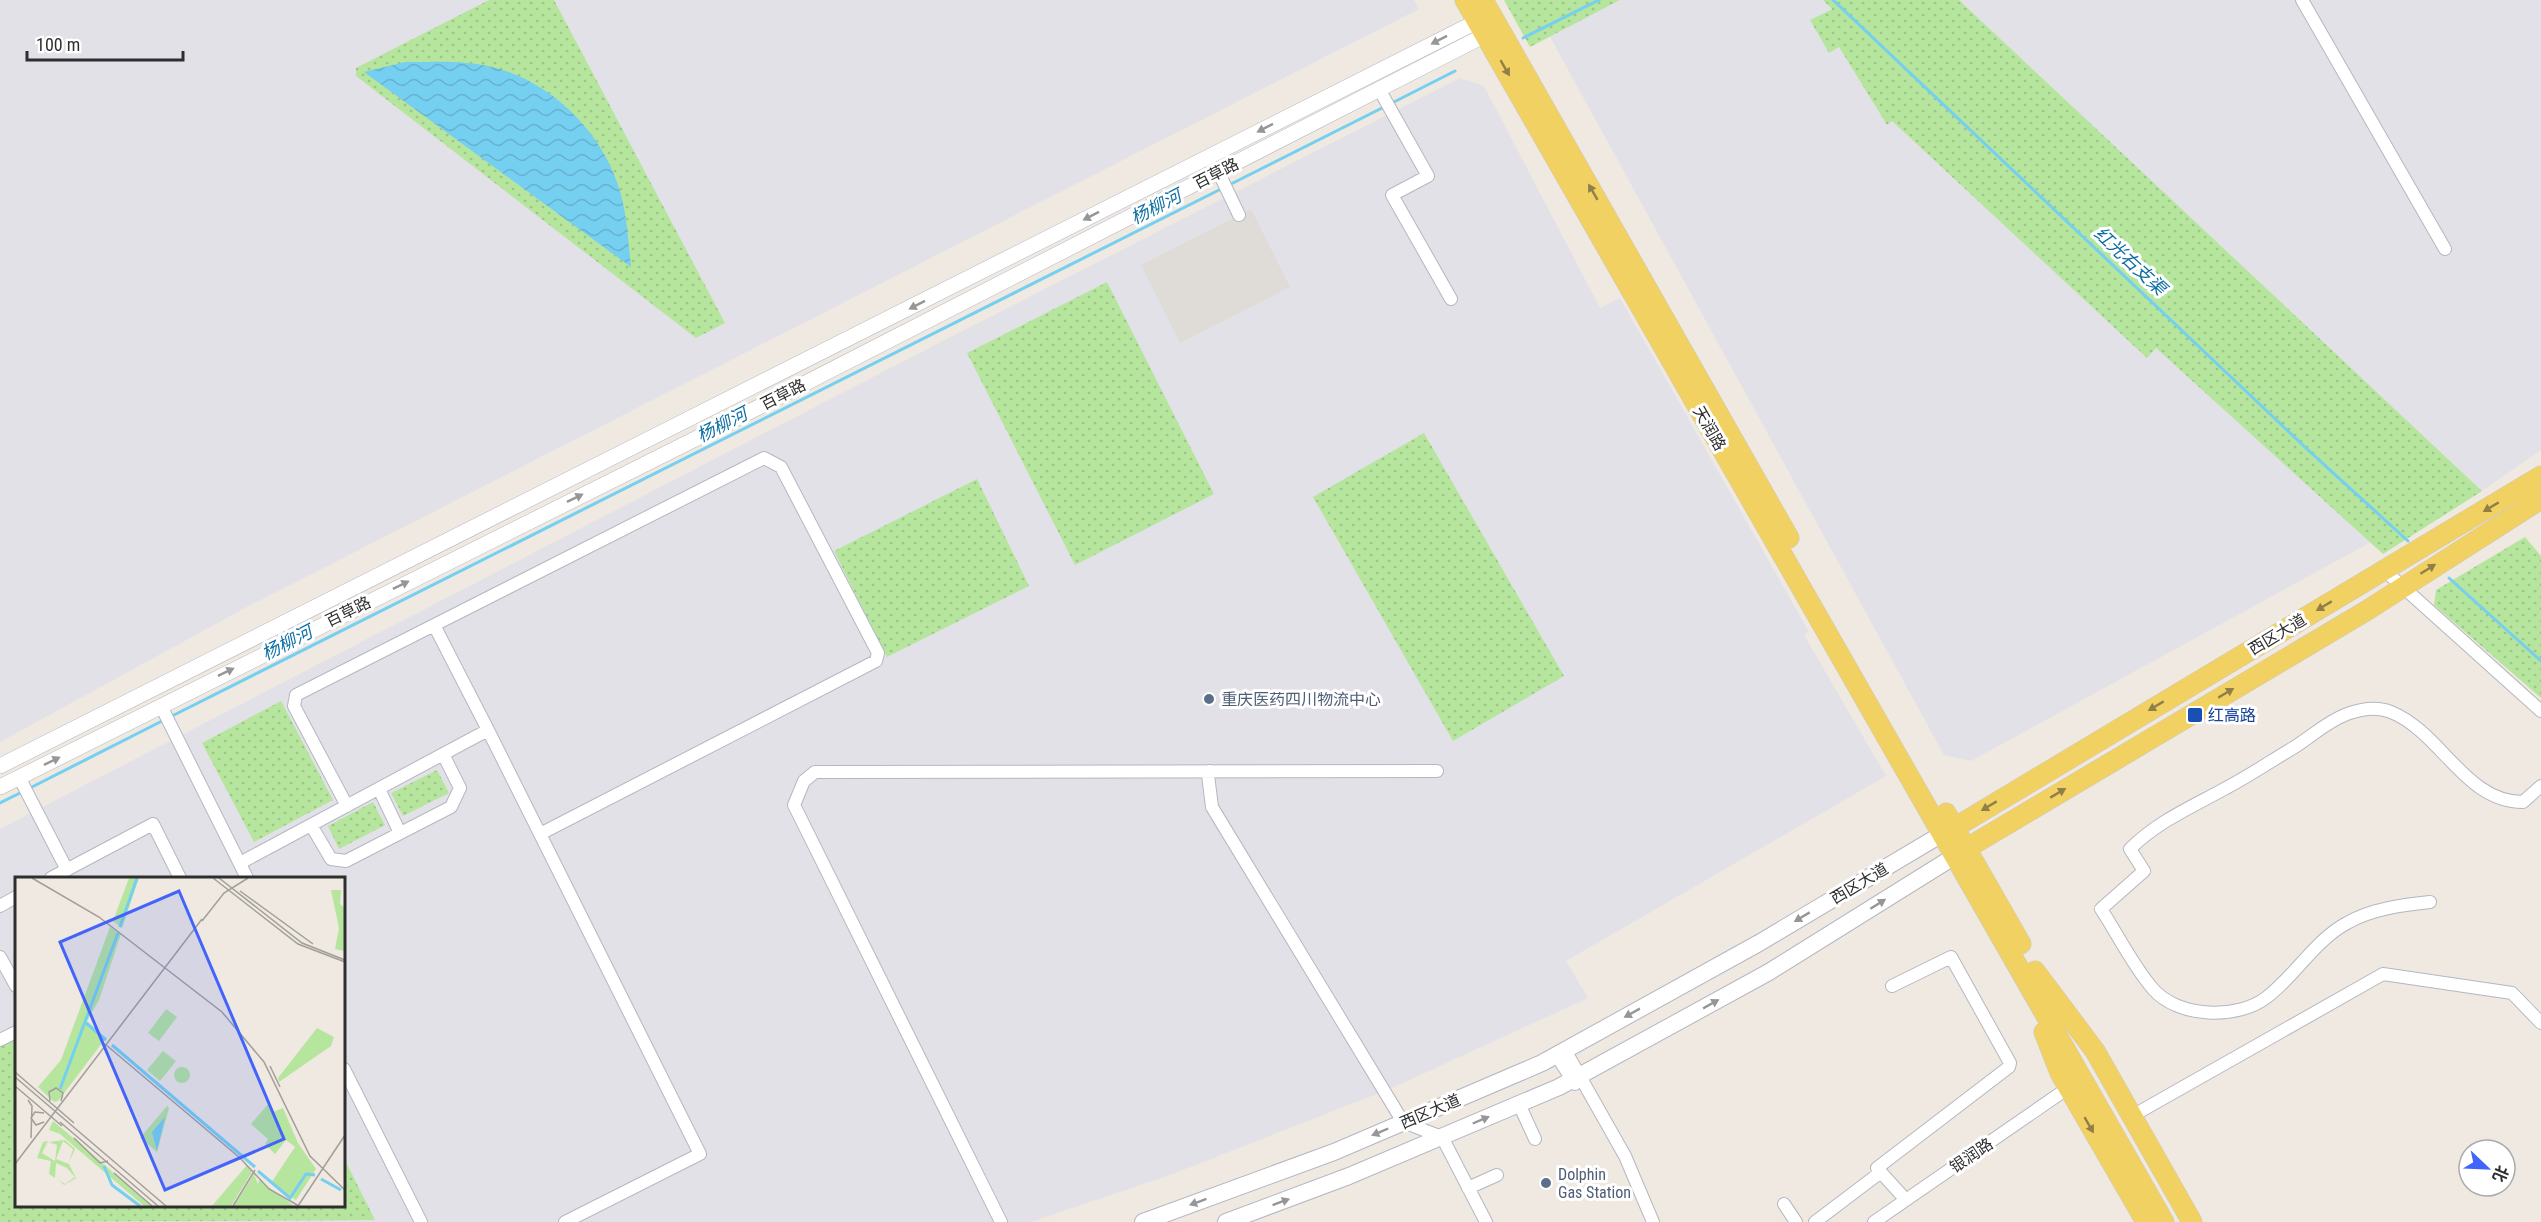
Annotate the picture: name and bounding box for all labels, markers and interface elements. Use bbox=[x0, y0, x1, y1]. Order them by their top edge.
scale bar bbox=[27, 24, 183, 62]
text: 100 m bbox=[36, 34, 80, 55]
one-way arrow bbox=[1430, 35, 1447, 44]
one-way arrow bbox=[1500, 60, 1510, 77]
one-way arrow bbox=[1256, 123, 1273, 133]
street label: 百草路 bbox=[1191, 154, 1242, 193]
water label: 杨柳河 bbox=[1127, 184, 1187, 228]
one-way arrow bbox=[1588, 184, 1598, 201]
one-way arrow bbox=[1083, 212, 1100, 221]
water label: 红光右支渠 bbox=[2090, 222, 2173, 301]
one-way arrow bbox=[909, 300, 926, 309]
street label: 百草路 bbox=[758, 375, 809, 414]
water label: 杨柳河 bbox=[693, 402, 753, 446]
street label: 天润路 bbox=[1689, 403, 1730, 454]
one-way arrow bbox=[567, 494, 584, 503]
one-way arrow bbox=[2483, 501, 2499, 512]
one-way arrow bbox=[2420, 564, 2436, 575]
one-way arrow bbox=[392, 581, 409, 590]
street label: 百草路 bbox=[322, 592, 374, 631]
one-way arrow bbox=[2316, 601, 2332, 612]
street label: 西区大道 bbox=[2245, 610, 2310, 659]
water label: 杨柳河 bbox=[258, 620, 318, 664]
one-way arrow bbox=[218, 667, 235, 677]
one-way arrow bbox=[2218, 688, 2234, 699]
place label: 重庆医药四川物流中心 bbox=[1221, 690, 1381, 709]
marker: 重庆医药四川物流中心 bbox=[1202, 692, 1216, 706]
one-way arrow bbox=[2148, 701, 2164, 712]
marker: 红高路 bbox=[2186, 706, 2204, 724]
place label: 红高路 bbox=[2208, 706, 2256, 725]
one-way arrow bbox=[44, 756, 61, 765]
one-way arrow bbox=[2050, 787, 2066, 798]
one-way arrow bbox=[1981, 801, 1997, 812]
street label: 西区大道 bbox=[1827, 859, 1892, 908]
inset map bbox=[15, 877, 345, 1207]
one-way arrow bbox=[1870, 899, 1886, 910]
one-way arrow bbox=[1794, 912, 1810, 923]
one-way arrow bbox=[1702, 999, 1719, 1009]
one-way arrow bbox=[1623, 1008, 1640, 1018]
street label: 西区大道 bbox=[1397, 1090, 1463, 1133]
one-way arrow bbox=[1472, 1115, 1490, 1125]
one-way arrow bbox=[2084, 1117, 2095, 1133]
one-way arrow bbox=[1370, 1127, 1388, 1137]
street label: 银润路 bbox=[1946, 1134, 1996, 1177]
north arrow bbox=[2457, 1138, 2517, 1198]
text: 北 bbox=[2488, 1163, 2512, 1185]
place label: Dolphin Gas Station bbox=[1558, 1165, 1631, 1202]
marker: Dolphin Gas Station bbox=[1539, 1176, 1553, 1190]
one-way arrow bbox=[1272, 1196, 1290, 1206]
one-way arrow bbox=[1189, 1197, 1207, 1207]

